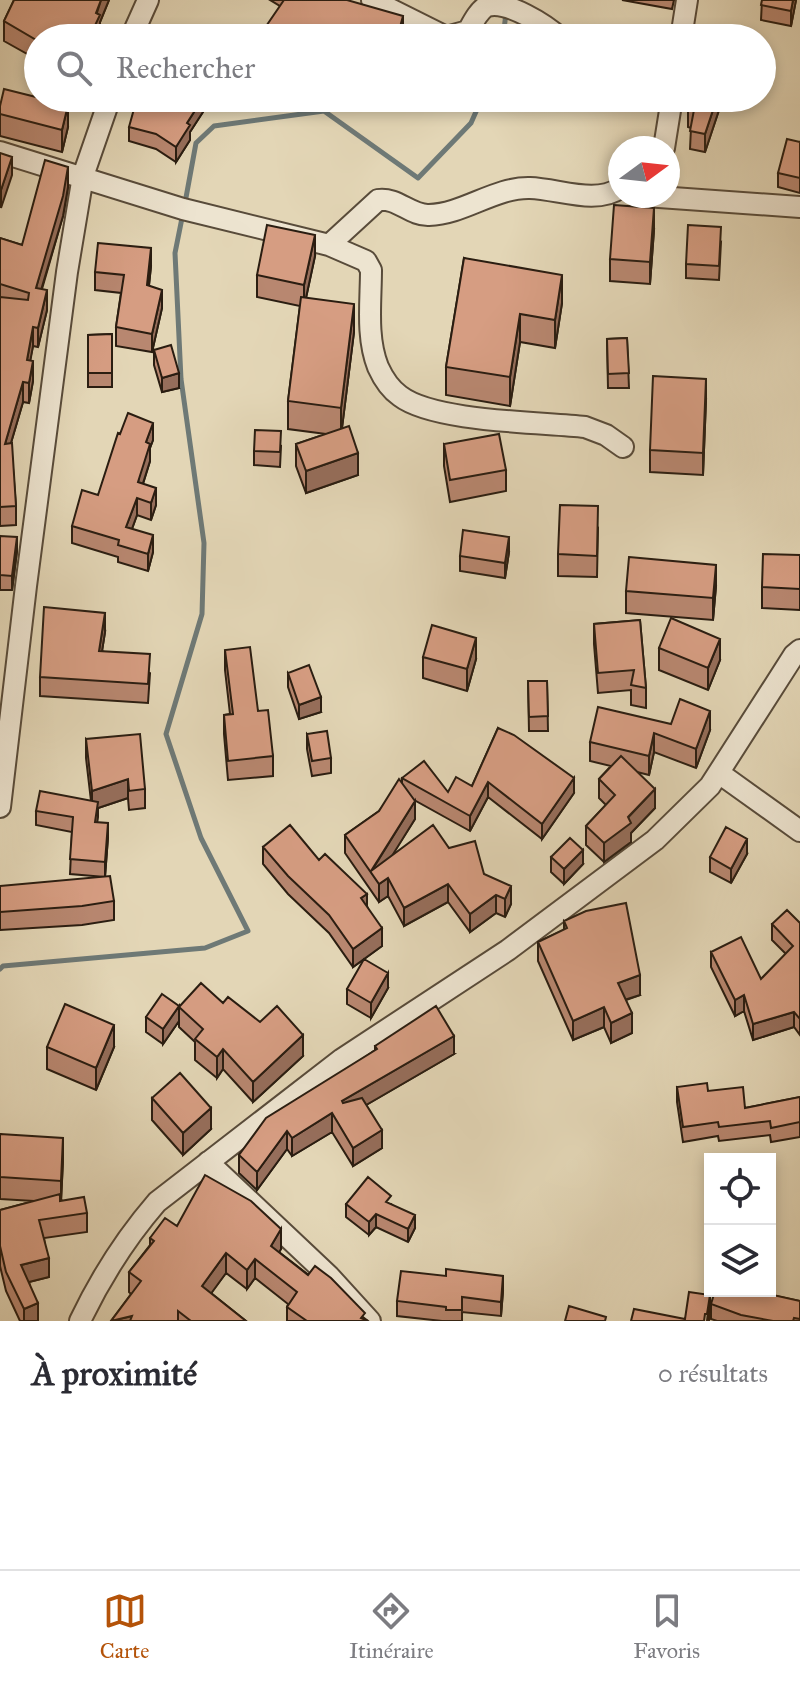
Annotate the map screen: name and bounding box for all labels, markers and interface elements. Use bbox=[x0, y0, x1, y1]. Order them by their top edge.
search box bbox=[24, 24, 776, 112]
icon: search bbox=[52, 46, 96, 90]
text: Rechercher bbox=[116, 50, 255, 86]
north arrow bbox=[608, 136, 680, 208]
map controls bbox=[704, 1153, 776, 1297]
button: locate bbox=[704, 1153, 776, 1225]
button: layers bbox=[704, 1225, 776, 1297]
text: À proximité bbox=[32, 1353, 197, 1394]
text: 0 résultats bbox=[658, 1357, 768, 1389]
tab: Carte bbox=[100, 1589, 149, 1664]
tab: Itinéraire bbox=[349, 1589, 434, 1664]
tab: Favoris bbox=[633, 1589, 700, 1664]

